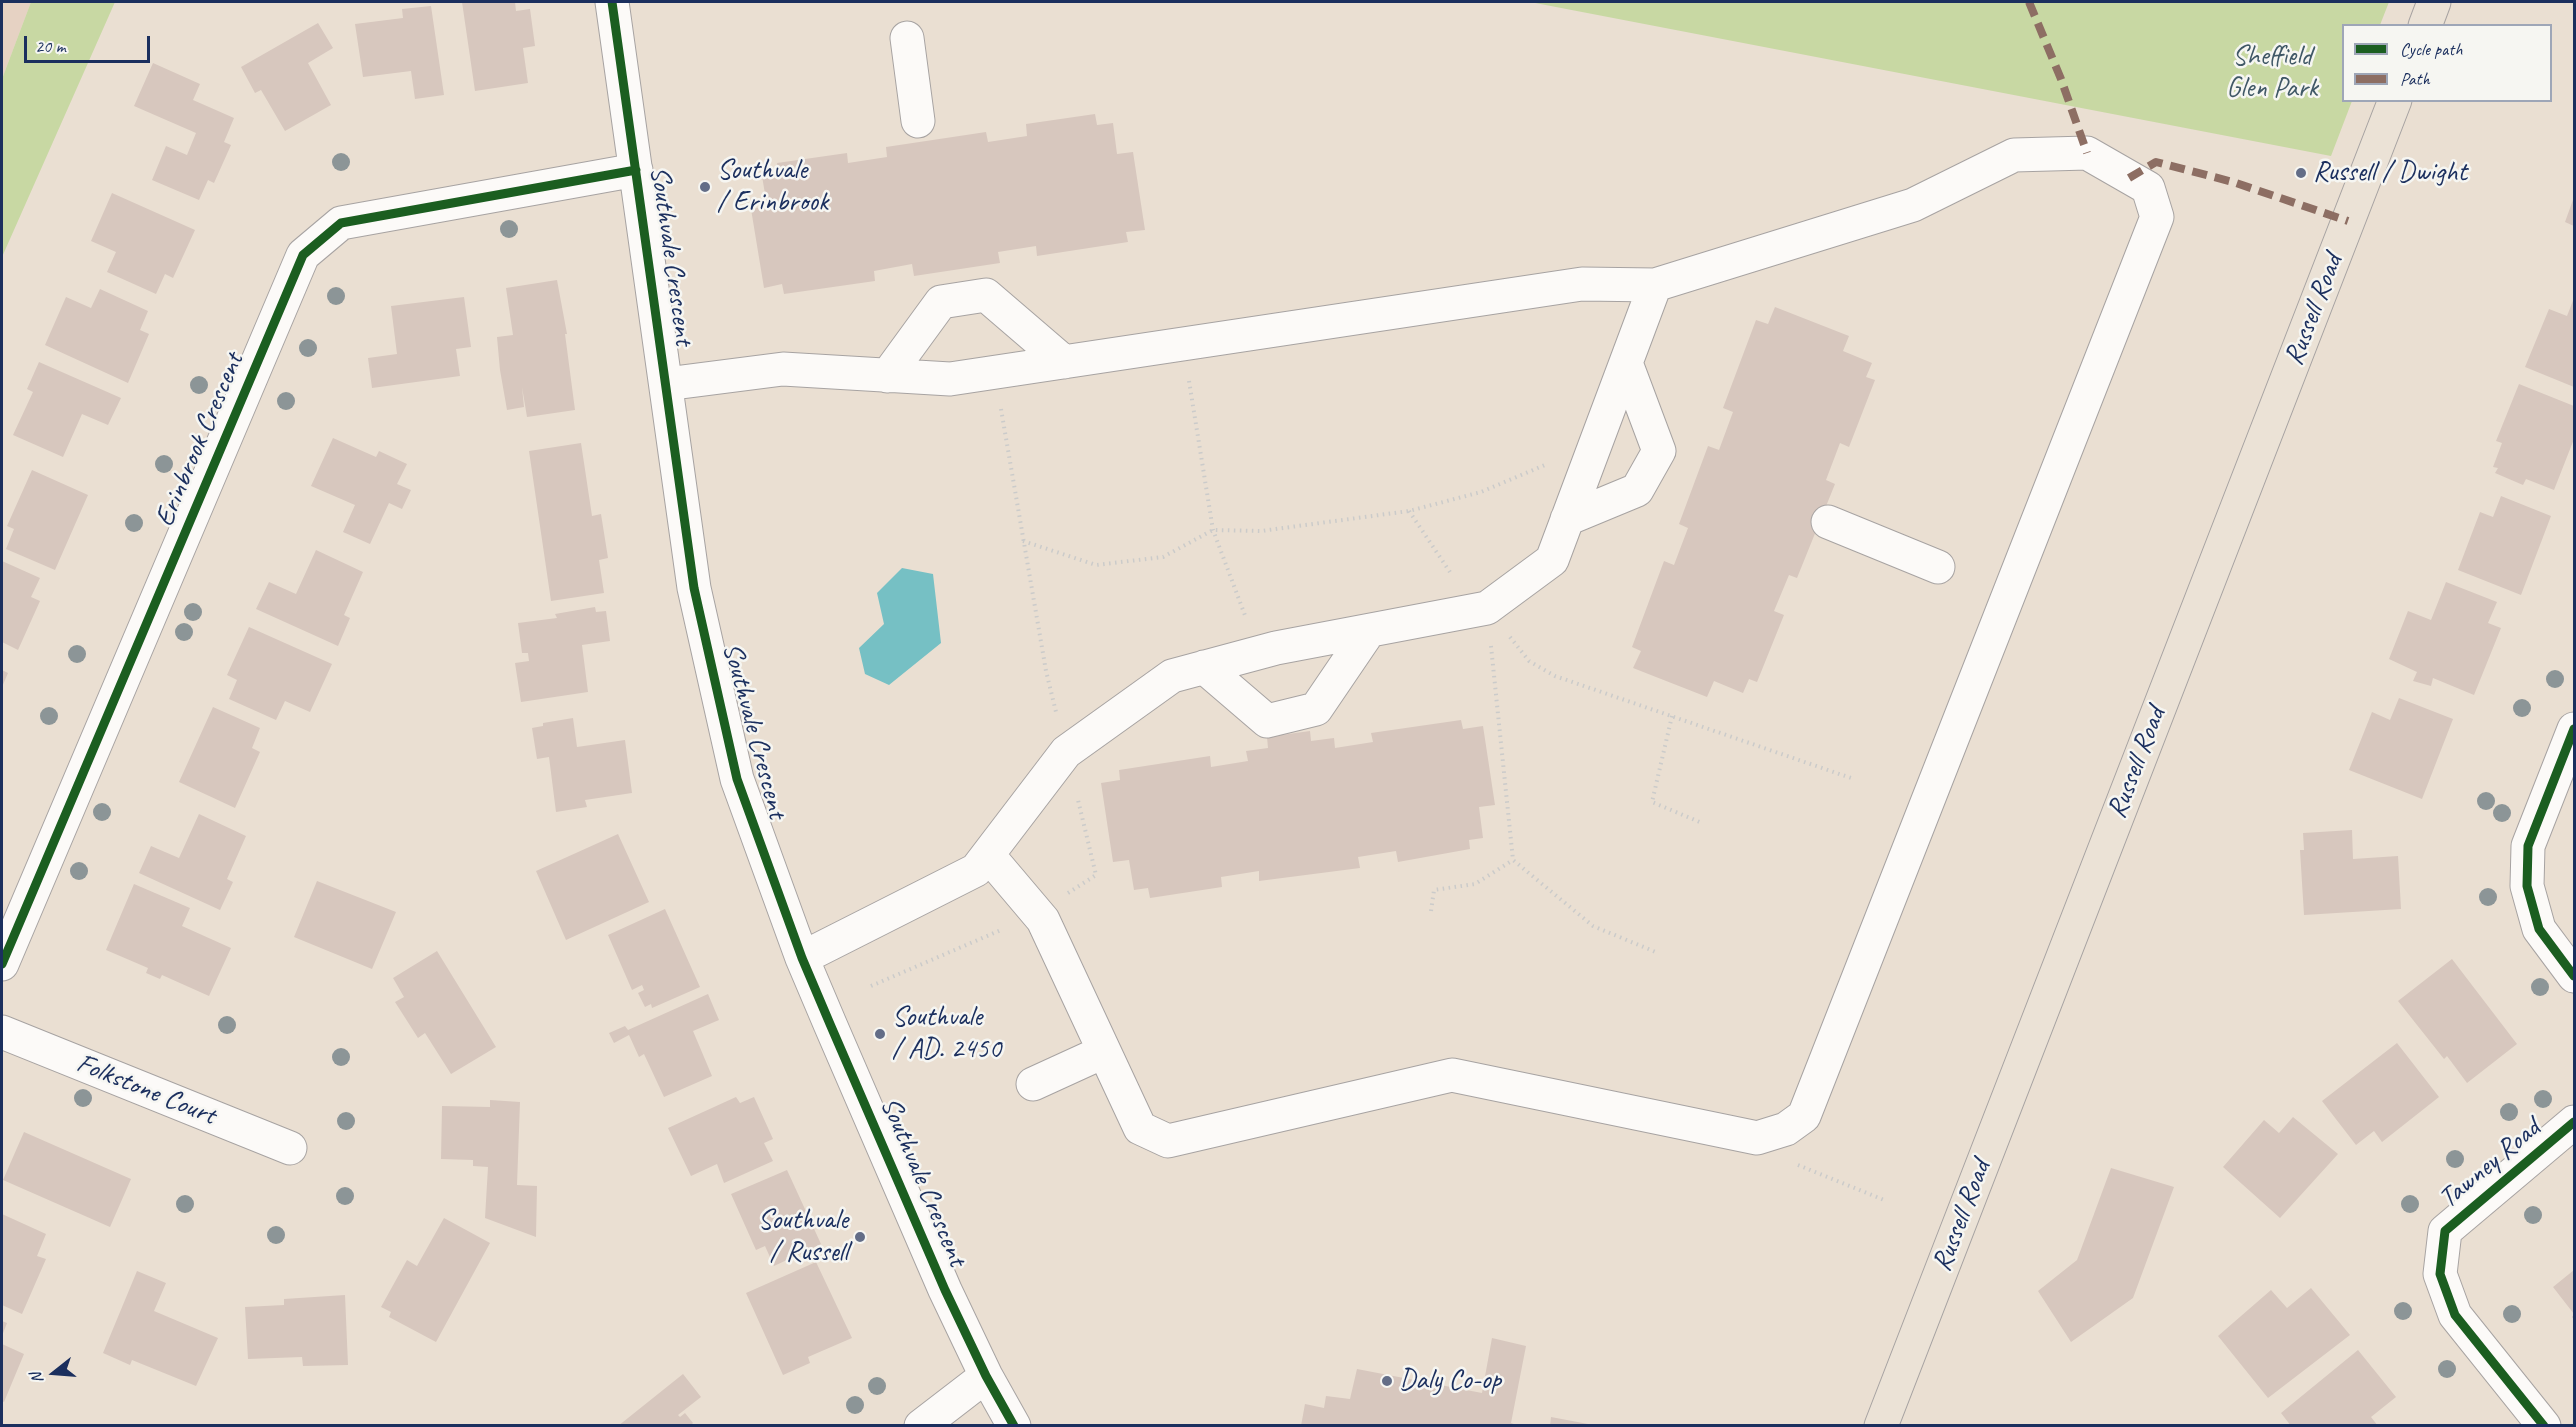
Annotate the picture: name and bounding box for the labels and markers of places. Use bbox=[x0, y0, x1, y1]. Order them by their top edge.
place label: Southvale / Erinbrook bbox=[717, 154, 828, 220]
place label: Russell / Dwight bbox=[2313, 156, 2467, 190]
marker: Russell / Dwight bbox=[2294, 166, 2308, 180]
marker: Southvale / Erinbrook bbox=[698, 180, 712, 194]
place label: Southvale / AD. 2450 bbox=[892, 1001, 1001, 1067]
marker: Southvale / AD. 2450 bbox=[873, 1027, 887, 1041]
place label: Southvale / Russell bbox=[758, 1204, 848, 1270]
marker: Southvale / Russell bbox=[853, 1230, 867, 1244]
place label: Daly Co-op bbox=[1399, 1364, 1501, 1398]
marker: Daly Co-op bbox=[1380, 1374, 1394, 1388]

